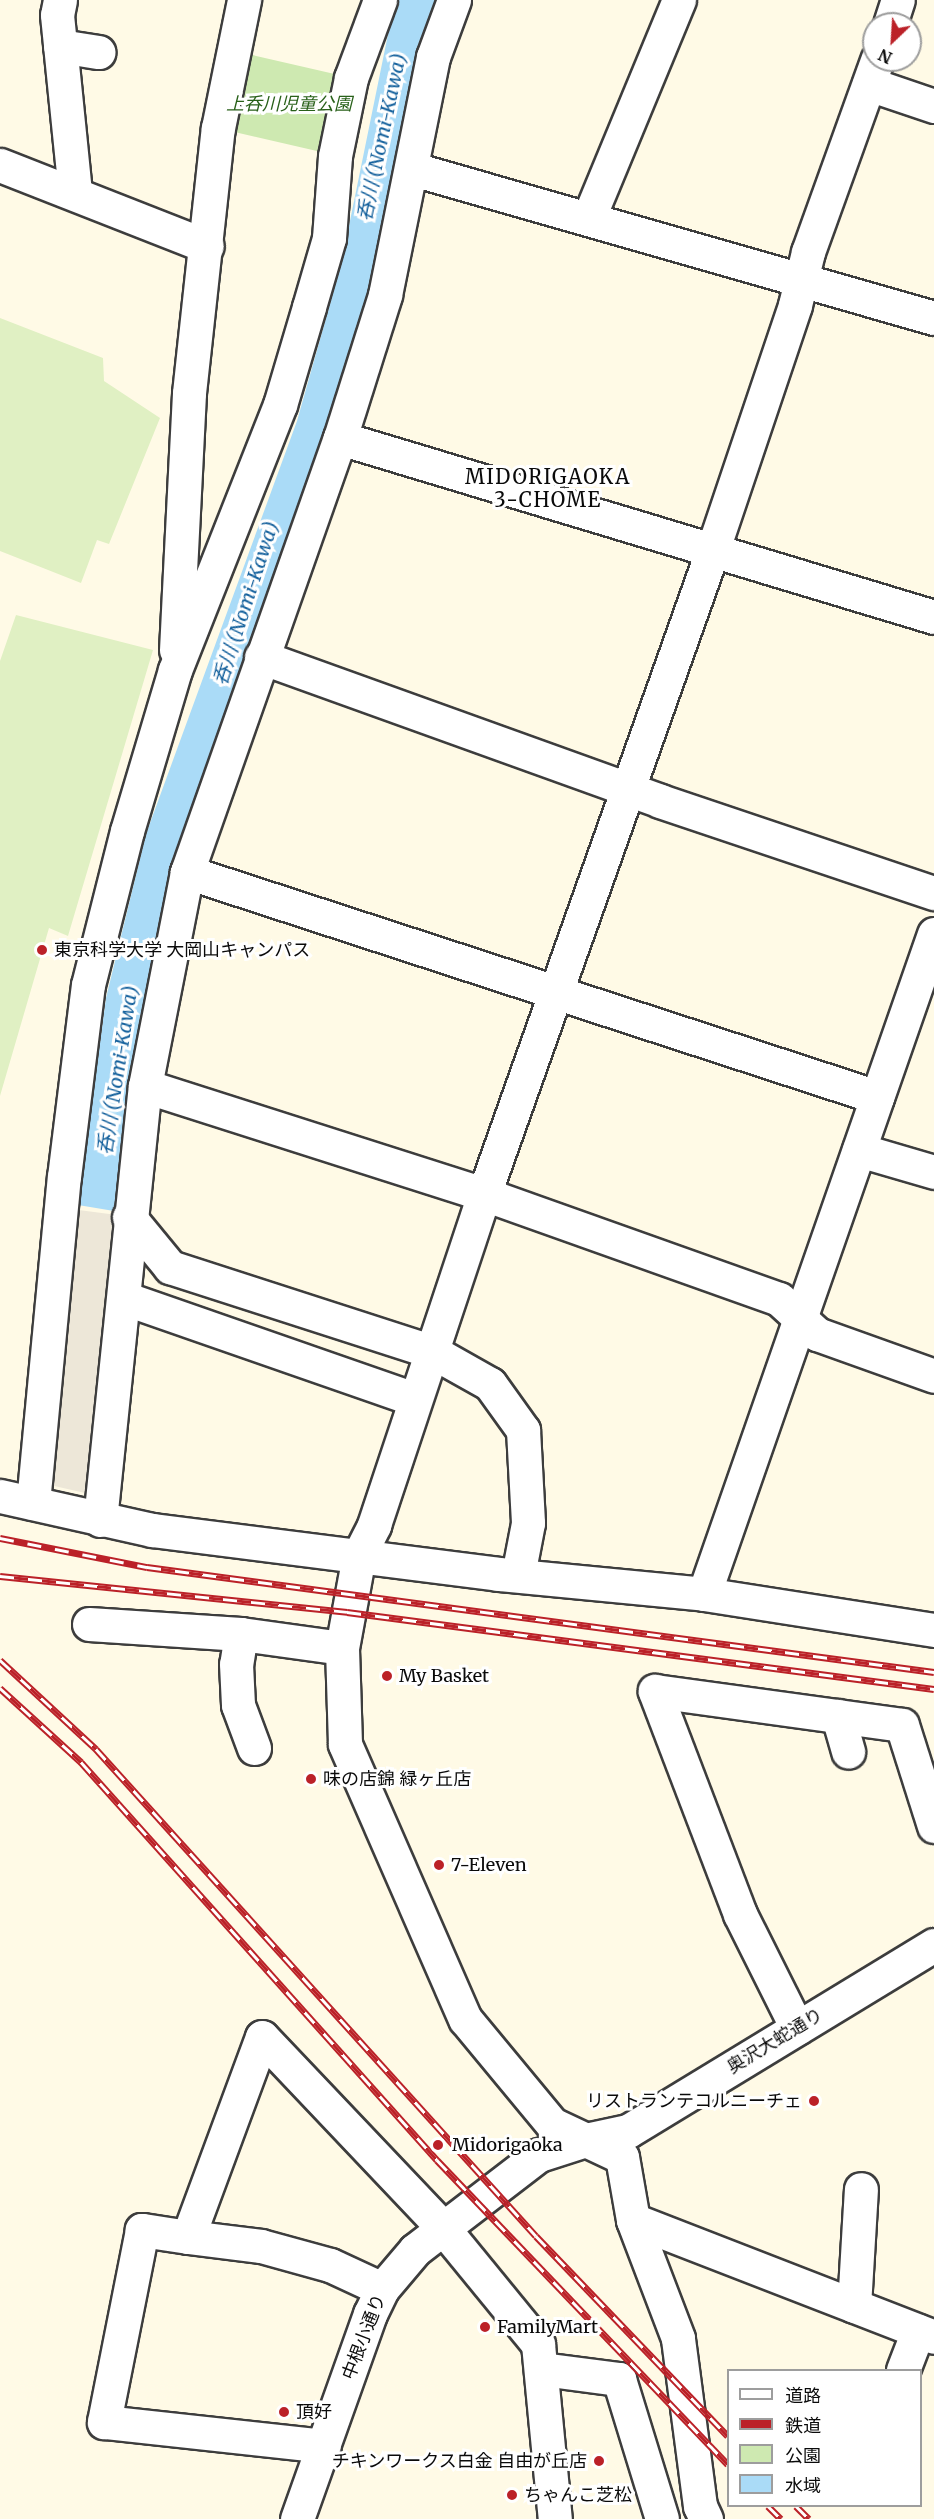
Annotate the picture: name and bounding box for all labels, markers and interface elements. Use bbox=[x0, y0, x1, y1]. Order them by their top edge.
north arrow bbox=[862, 12, 922, 72]
text: N bbox=[875, 45, 895, 68]
water label: 呑川 (Nomi-Kawa) bbox=[352, 52, 410, 222]
park label: 上呑川児童公園 bbox=[226, 93, 352, 115]
district label: MIDORIGAOKA 3-CHOME bbox=[465, 465, 631, 512]
water label: 呑川 (Nomi-Kawa) bbox=[208, 519, 282, 687]
place label: 東京科学大学 大岡山キャンパス bbox=[54, 939, 310, 961]
marker: 東京科学大学 大岡山キャンパス bbox=[35, 943, 49, 957]
water label: 呑川 (Nomi-Kawa) bbox=[92, 985, 142, 1155]
place label: My Basket bbox=[399, 1665, 489, 1687]
marker: My Basket bbox=[380, 1669, 394, 1683]
place label: 味の店錦 緑ヶ丘店 bbox=[323, 1768, 471, 1790]
marker: 味の店錦 緑ヶ丘店 bbox=[304, 1772, 318, 1786]
place label: 7-Eleven bbox=[451, 1854, 527, 1876]
marker: 7-Eleven bbox=[432, 1858, 446, 1872]
street label: 奥沢大蛇通り bbox=[723, 2004, 827, 2078]
place label: リストランテコルニーチェ bbox=[586, 2090, 802, 2112]
marker: リストランテコルニーチェ bbox=[807, 2094, 821, 2108]
place label: Midorigaoka bbox=[452, 2134, 563, 2156]
marker: Midorigaoka bbox=[429, 2136, 447, 2154]
street label: 中根小通り bbox=[338, 2291, 390, 2383]
place label: FamilyMart bbox=[497, 2316, 598, 2338]
marker: FamilyMart bbox=[478, 2320, 492, 2334]
legend bbox=[727, 2369, 922, 2507]
text: 道路 bbox=[785, 2384, 821, 2407]
place label: 頂好 bbox=[296, 2401, 332, 2423]
marker: 頂好 bbox=[277, 2405, 291, 2419]
text: 鉄道 bbox=[785, 2414, 821, 2437]
text: 公園 bbox=[785, 2444, 821, 2467]
place label: チキンワークス白金 自由が丘店 bbox=[331, 2450, 587, 2472]
marker: チキンワークス白金 自由が丘店 bbox=[592, 2454, 606, 2468]
text: 水域 bbox=[785, 2474, 821, 2497]
place label: ちゃんこ芝松 bbox=[524, 2484, 632, 2506]
marker: ちゃんこ芝松 bbox=[505, 2488, 519, 2502]

